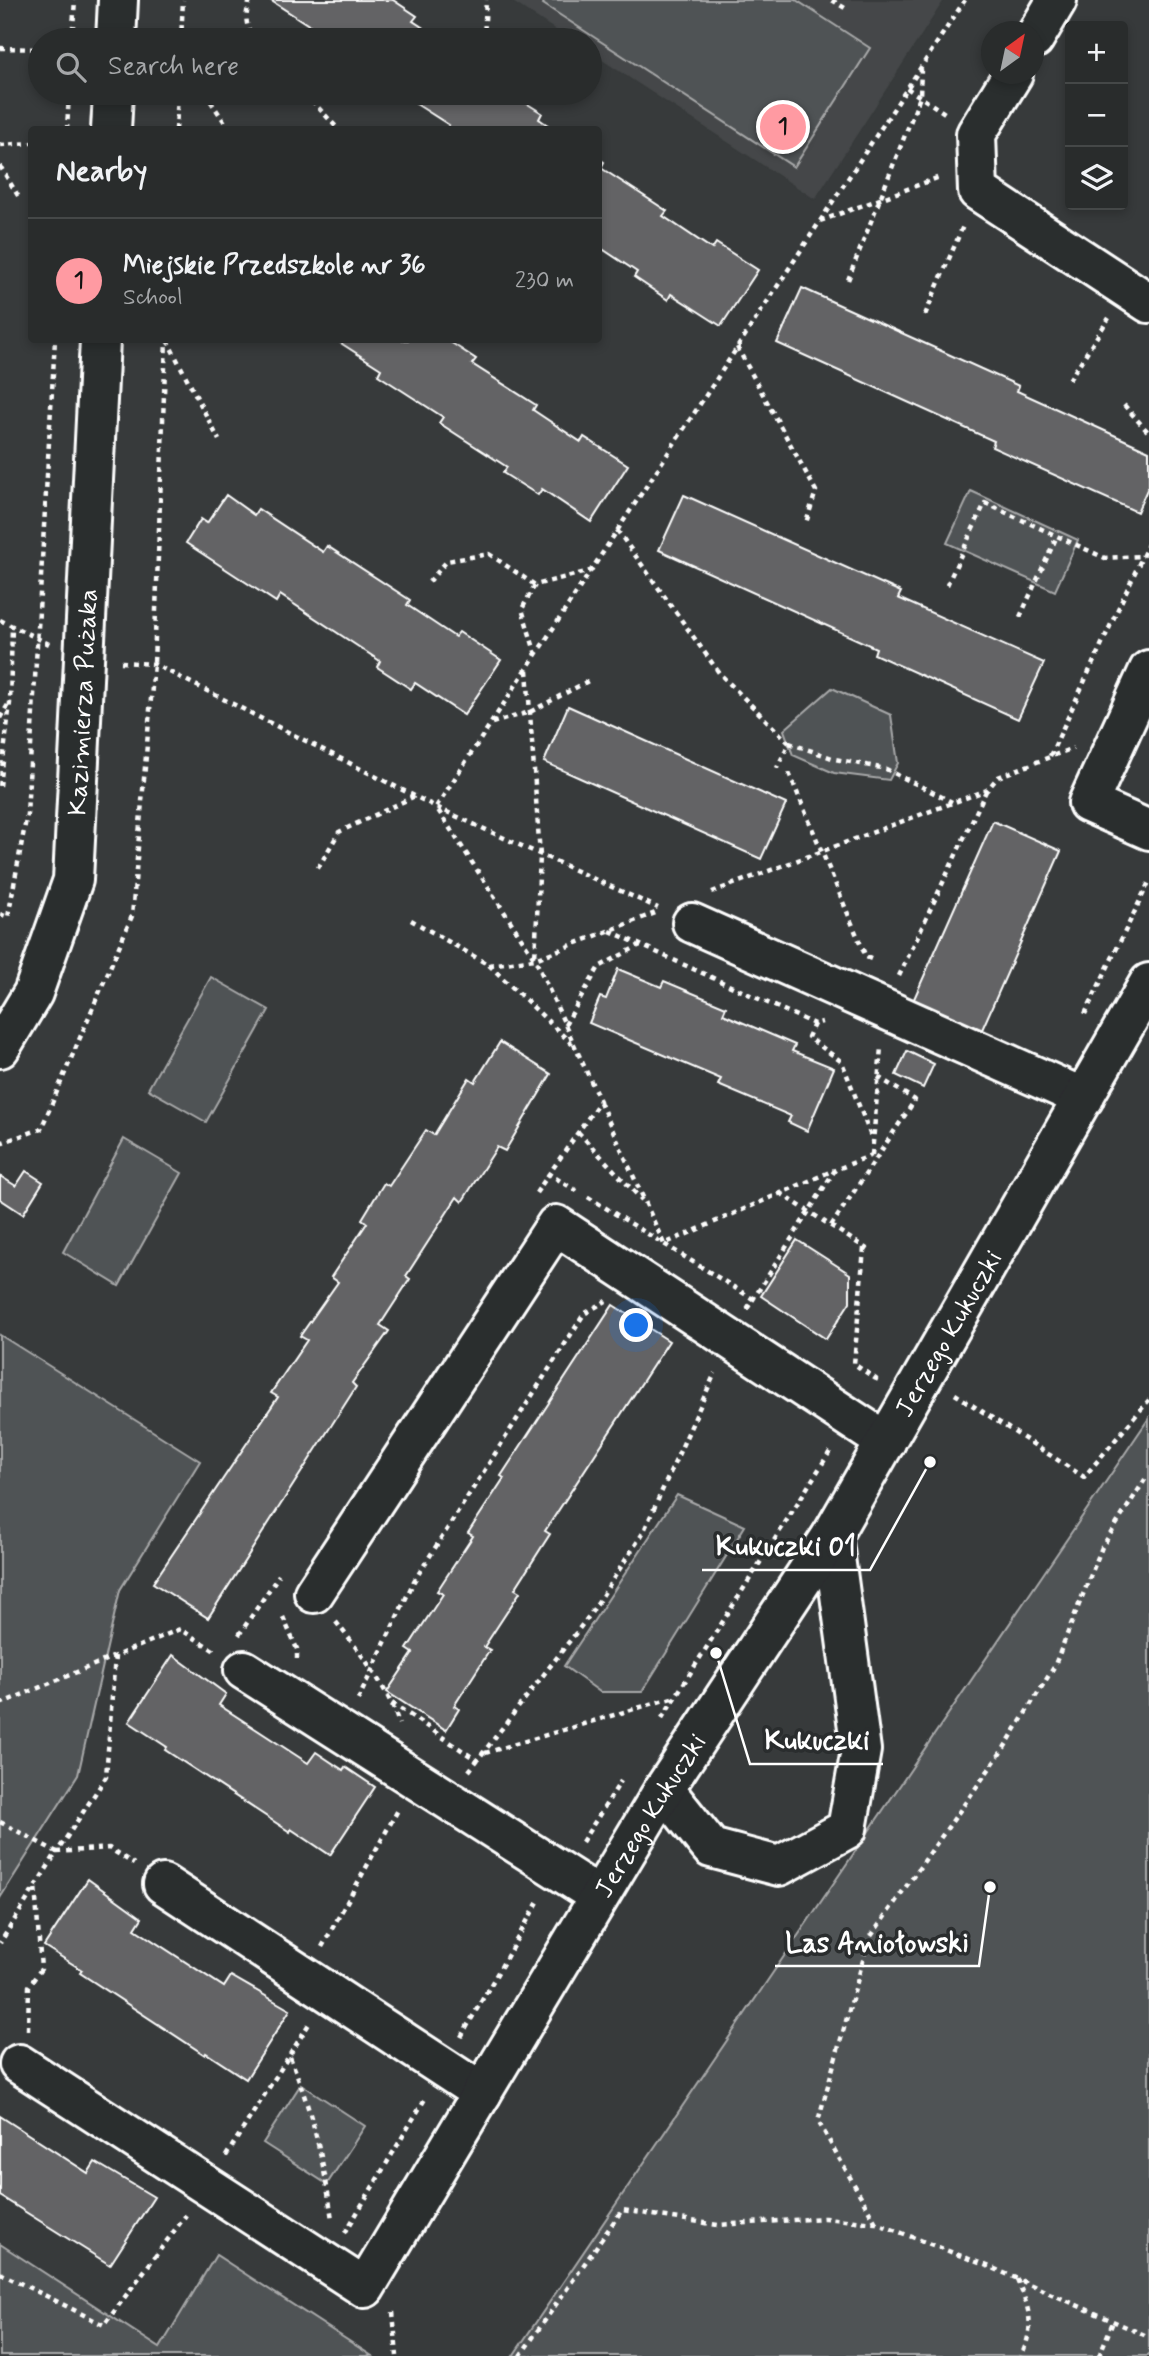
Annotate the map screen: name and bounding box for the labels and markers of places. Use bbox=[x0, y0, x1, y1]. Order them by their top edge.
pin: 1 bbox=[760, 101, 806, 153]
callout: Kukuczki 01 bbox=[702, 1521, 870, 1570]
callout: Kukuczki bbox=[750, 1715, 883, 1764]
callout: Las Aniołowski bbox=[775, 1917, 979, 1966]

